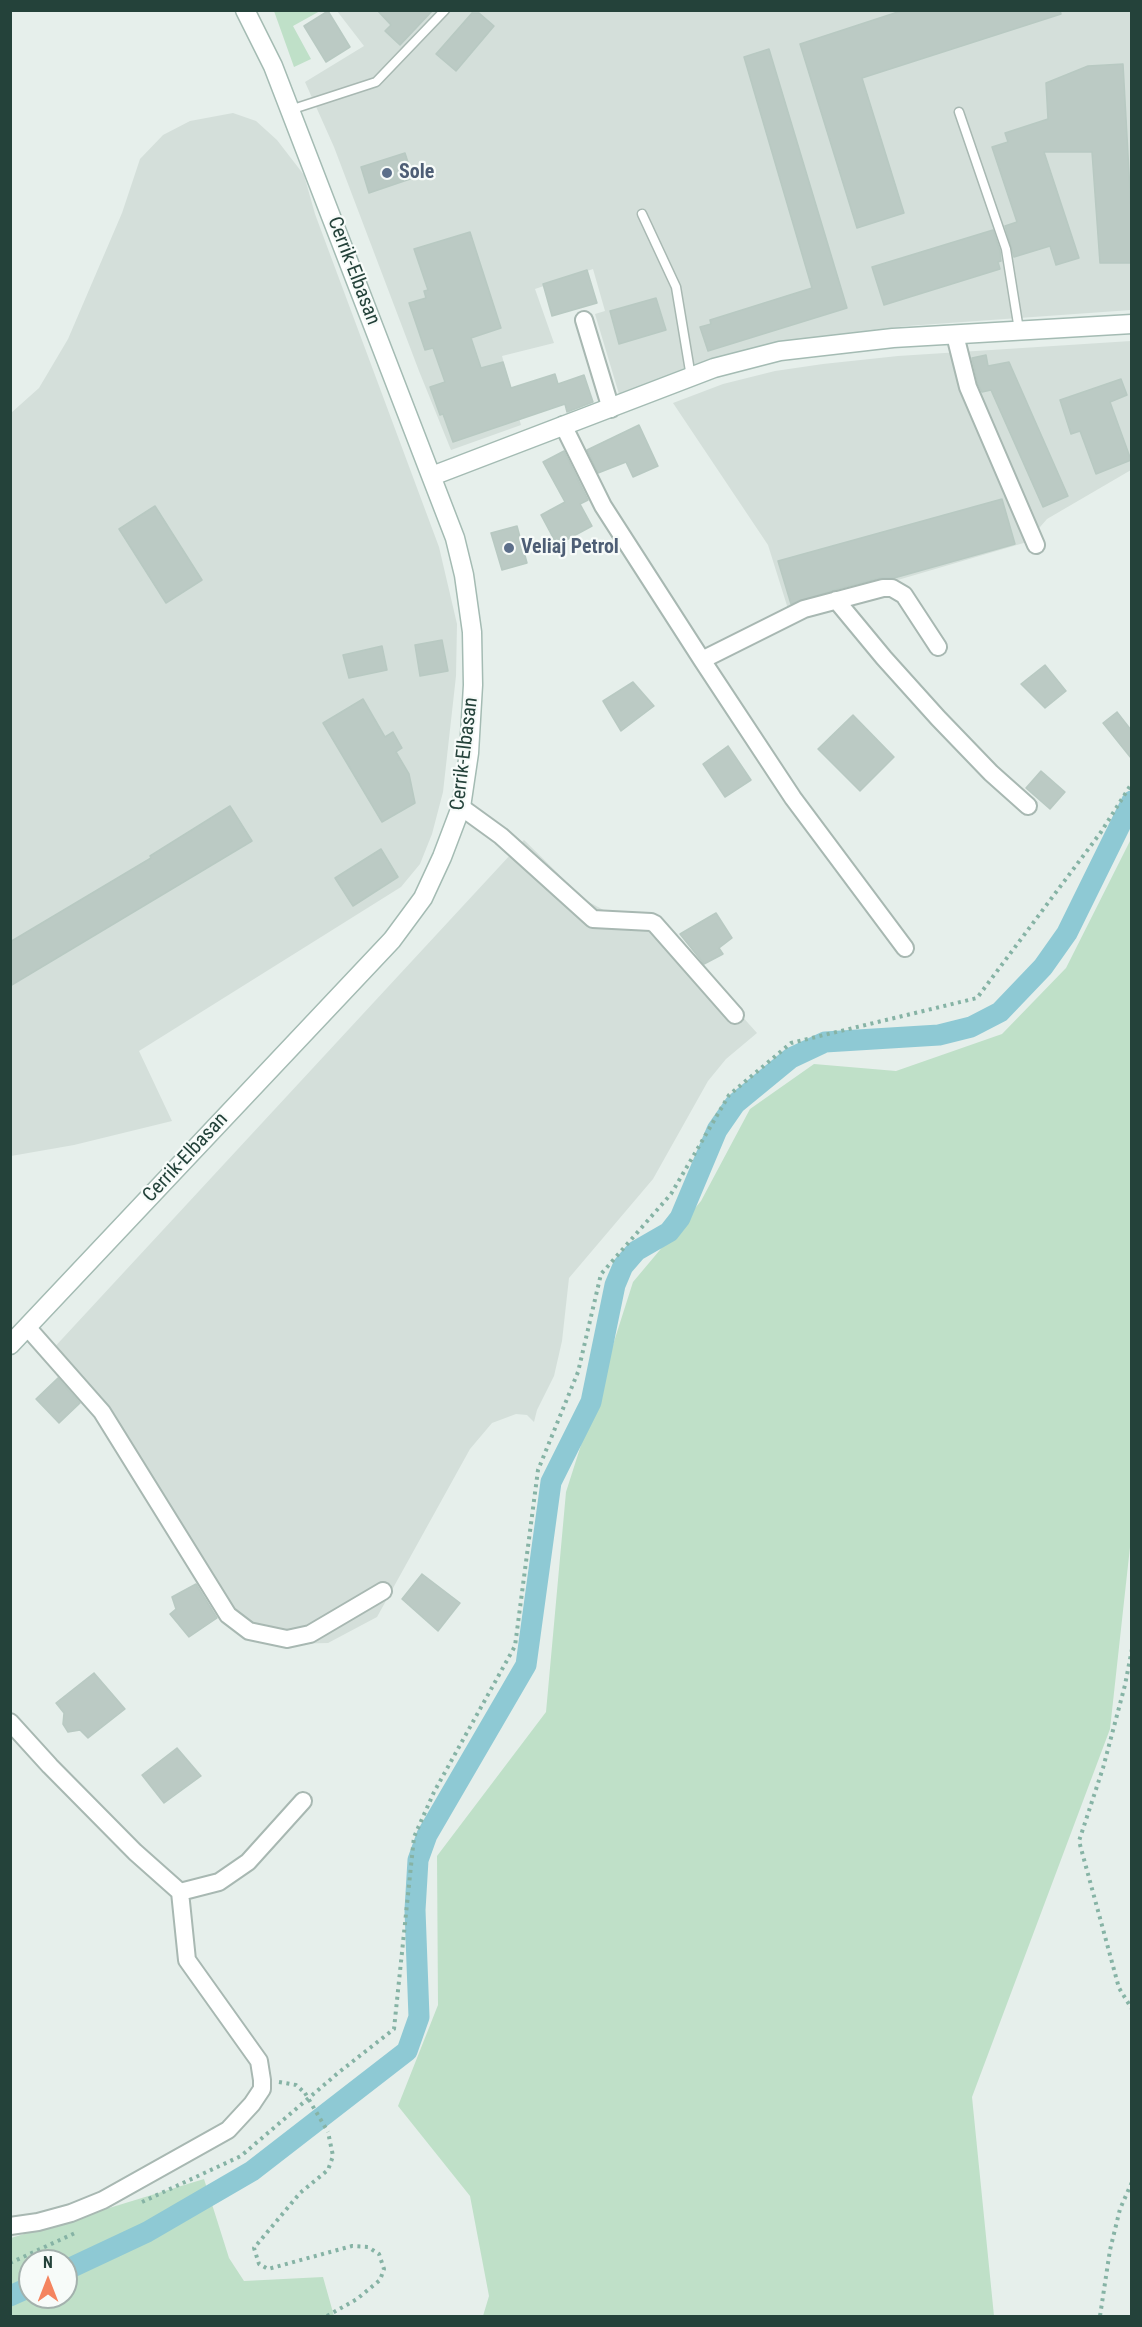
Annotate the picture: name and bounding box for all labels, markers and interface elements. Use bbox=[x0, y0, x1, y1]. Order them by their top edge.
place label: Sole bbox=[399, 161, 434, 185]
marker: Sole bbox=[380, 166, 394, 180]
street label: Cerrik-Elbasan bbox=[321, 214, 385, 328]
place label: Veliaj Petrol bbox=[521, 536, 619, 560]
marker: Veliaj Petrol bbox=[502, 541, 516, 555]
street label: Cerrik-Elbasan bbox=[446, 696, 484, 812]
street label: Cerrik-Elbasan bbox=[138, 1108, 234, 1208]
north arrow bbox=[18, 2249, 78, 2309]
text: N bbox=[43, 2253, 53, 2272]

